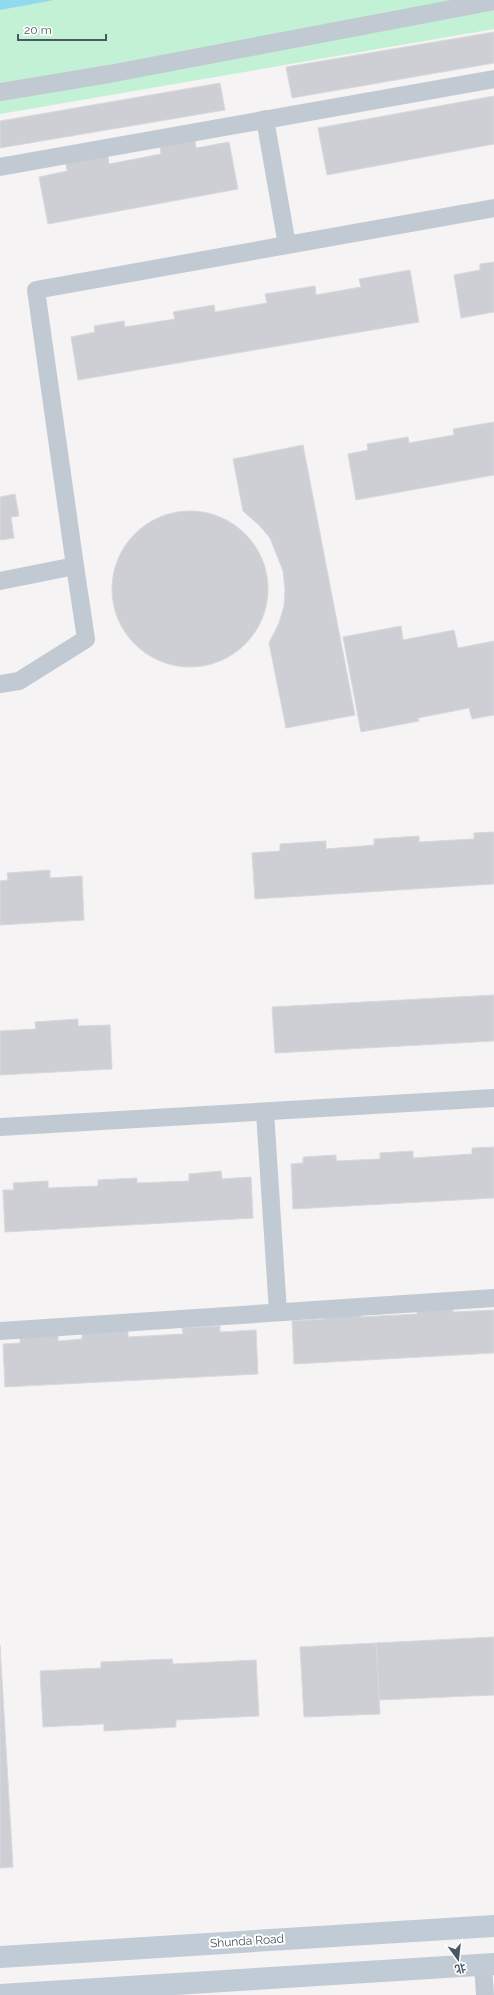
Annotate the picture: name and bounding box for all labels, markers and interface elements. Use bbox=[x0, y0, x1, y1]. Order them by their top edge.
scale bar bbox=[18, 16, 106, 42]
text: 20 m bbox=[24, 23, 52, 37]
street label: Shunda Road bbox=[209, 1931, 285, 1951]
north arrow bbox=[438, 1939, 478, 1979]
text: 北 bbox=[453, 1960, 467, 1976]

